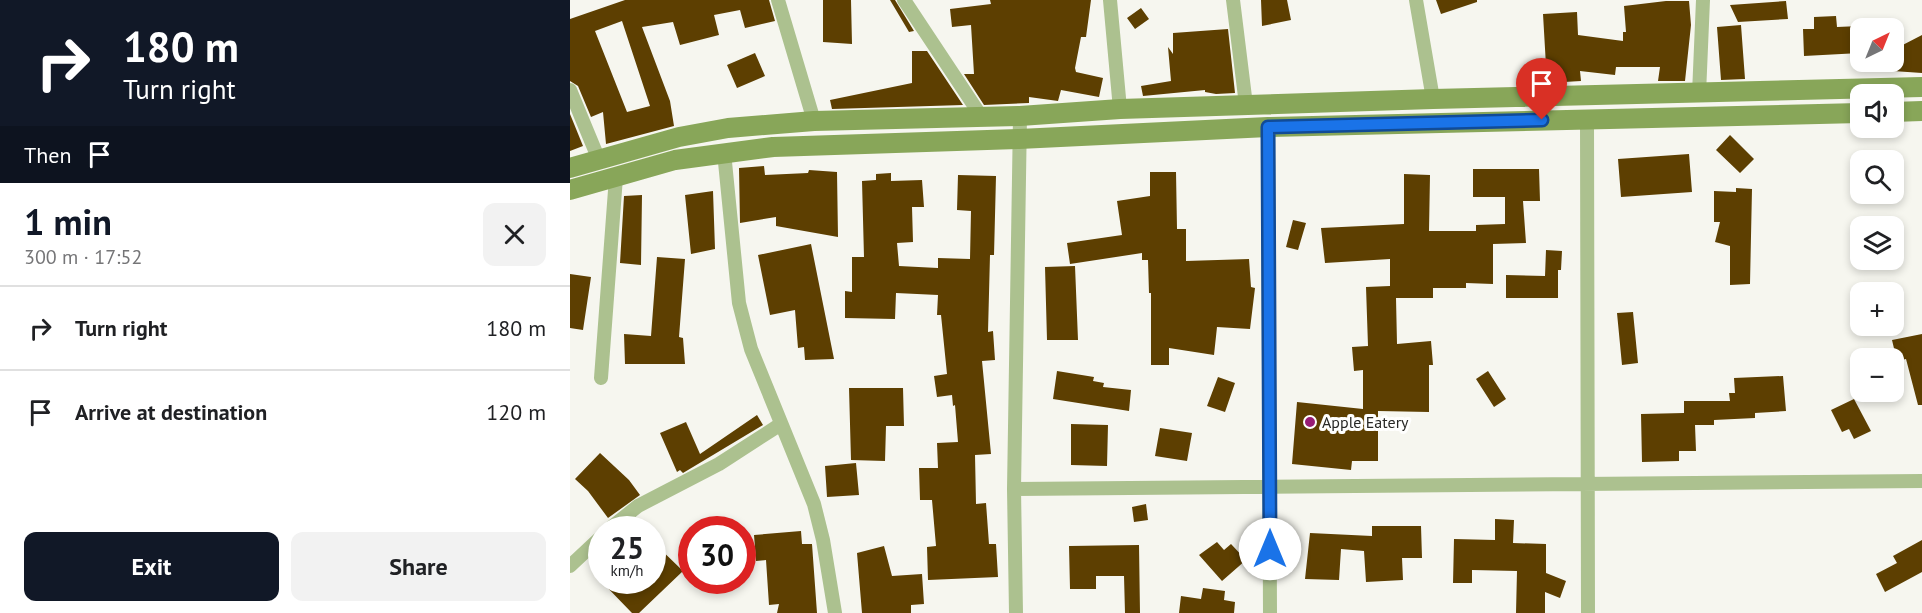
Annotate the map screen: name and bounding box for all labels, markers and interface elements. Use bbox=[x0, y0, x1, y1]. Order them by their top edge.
north arrow bbox=[1850, 18, 1904, 72]
map controls bbox=[1850, 18, 1904, 402]
text: 180 m bbox=[123, 19, 239, 74]
icon: right bbox=[24, 24, 102, 102]
pin bbox=[1516, 58, 1567, 120]
icon: arrive bbox=[1525, 67, 1558, 100]
text: Turn right bbox=[123, 72, 236, 106]
button: sound bbox=[1850, 84, 1904, 138]
icon: arrive bbox=[83, 138, 116, 171]
text: Then bbox=[24, 141, 71, 169]
button: search bbox=[1850, 150, 1904, 204]
text: 1 min bbox=[24, 198, 112, 245]
button: close bbox=[483, 203, 546, 266]
button: layers bbox=[1850, 216, 1904, 270]
text: 300 m · 17:52 bbox=[24, 244, 142, 270]
button: + bbox=[1850, 282, 1904, 336]
icon: right bbox=[24, 312, 57, 345]
text: Turn right bbox=[75, 314, 167, 342]
text: 180 m bbox=[486, 314, 546, 342]
button: − bbox=[1850, 348, 1904, 402]
icon: arrive bbox=[24, 396, 57, 429]
text: Arrive at destination bbox=[75, 398, 267, 426]
text: 120 m bbox=[486, 398, 546, 426]
place label: Apple Eatery bbox=[1322, 412, 1409, 432]
marker: Apple Eatery bbox=[1303, 415, 1317, 429]
speed limit sign: 30 bbox=[678, 516, 756, 594]
position arrow bbox=[1238, 517, 1302, 581]
text: 25 bbox=[610, 528, 644, 567]
button: Exit bbox=[24, 532, 279, 601]
button: Share bbox=[291, 532, 546, 601]
text: km/h bbox=[611, 561, 643, 580]

